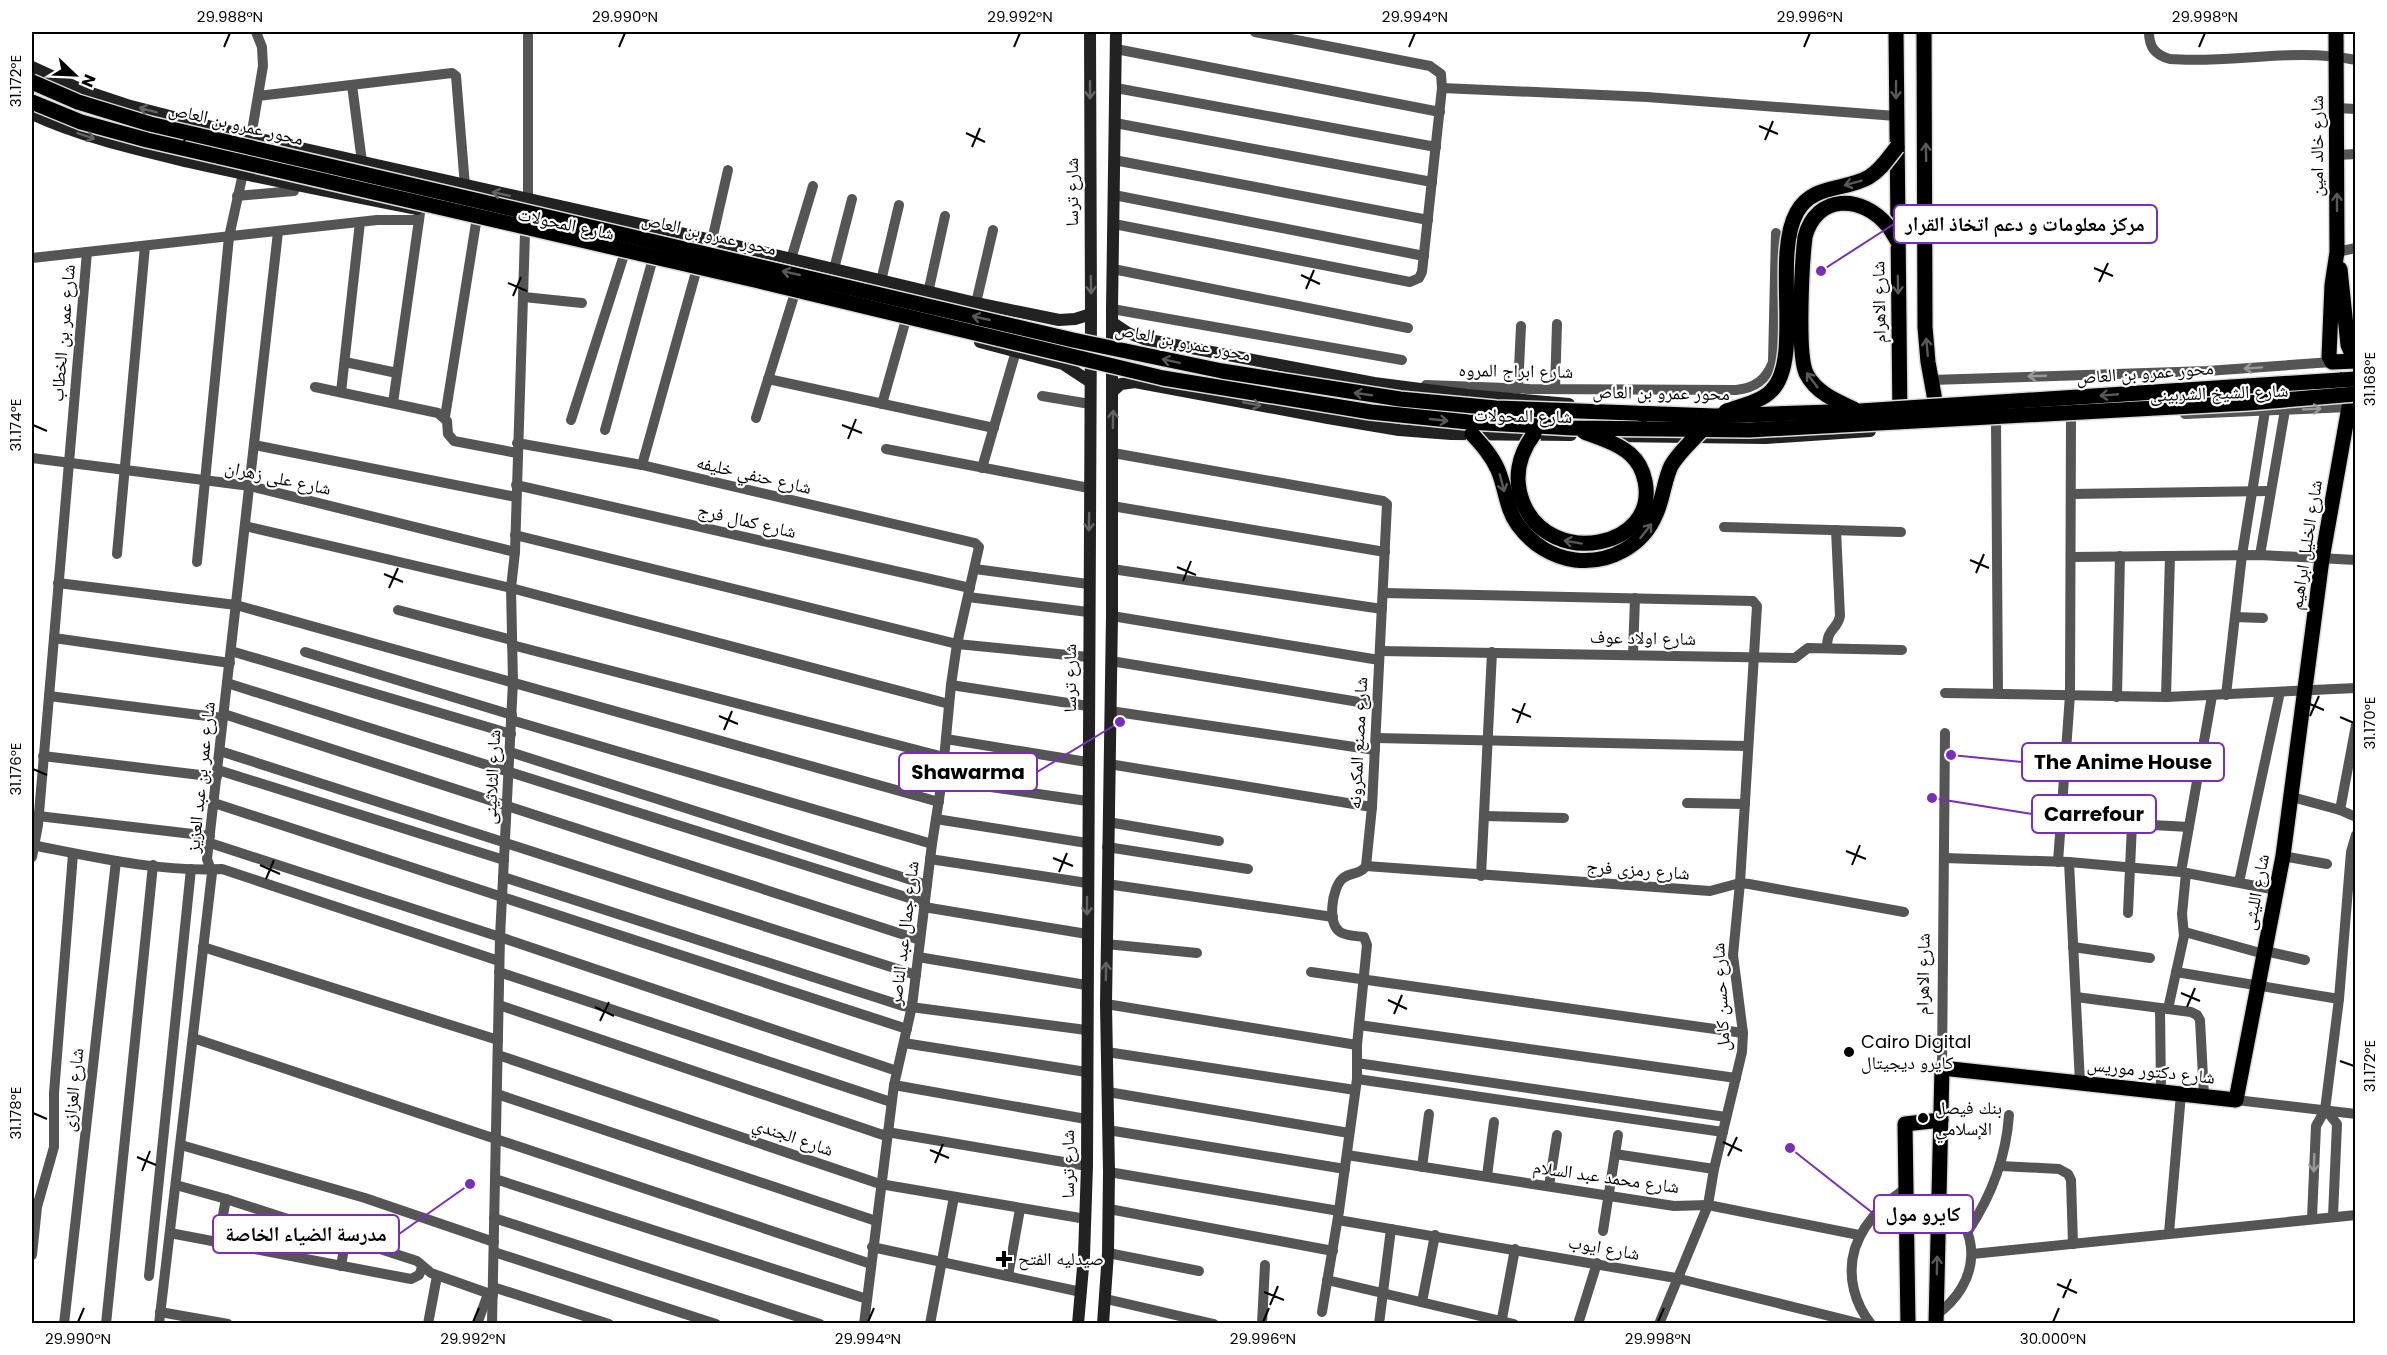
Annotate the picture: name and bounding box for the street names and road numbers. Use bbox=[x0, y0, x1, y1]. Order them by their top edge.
street label: شارع خالد امين bbox=[2304, 95, 2329, 197]
street label: محور عمرو بن العاص bbox=[166, 96, 306, 151]
street label: شارع ترسا bbox=[1059, 158, 1084, 226]
street label: شارع المحولات bbox=[515, 201, 617, 246]
street label: محور عمرو بن العاص bbox=[639, 206, 779, 261]
street label: شارع الاهرام bbox=[1865, 261, 1892, 343]
street label: شارع عمر بن الخطاب bbox=[44, 263, 81, 403]
street label: محور عمرو بن العاص bbox=[1113, 316, 1253, 367]
street label: محور عمرو بن العاص bbox=[2075, 355, 2214, 390]
street label: شارع ابراج المروه bbox=[1458, 357, 1574, 384]
street label: شارع الشيخ الشربينى bbox=[2149, 378, 2289, 407]
street label: محور عمرو بن العاص bbox=[1592, 379, 1730, 406]
street label: شارع المحولات bbox=[1474, 402, 1572, 429]
street label: شارع حنفي خليفه bbox=[694, 449, 814, 502]
street label: شارع على زهران bbox=[223, 454, 333, 501]
street label: شارع الخليل ابراهيم bbox=[2283, 478, 2328, 612]
street label: شارع كمال فرج bbox=[695, 497, 799, 544]
street label: شارع اولاد عوف bbox=[1590, 624, 1696, 651]
street label: شارع ترسا bbox=[1057, 644, 1082, 712]
street label: شارع مصنع المكرونه bbox=[1342, 676, 1373, 810]
street label: شارع عمر بن عبد العزيز bbox=[180, 700, 221, 855]
street label: شارع الثلاثينى bbox=[477, 729, 506, 825]
street label: شارع الليثى bbox=[2236, 852, 2275, 932]
street label: شارع رمزى فرج bbox=[1585, 853, 1691, 886]
street label: شارع جمال عبد الناصر bbox=[882, 859, 925, 1007]
street label: شارع الاهرام bbox=[1909, 933, 1936, 1015]
street label: شارع حسن كامل bbox=[1705, 942, 1736, 1052]
street label: شارع العزازى bbox=[56, 1047, 89, 1133]
street label: شارع دكتور موريس bbox=[2086, 1051, 2216, 1090]
street label: شارع الجندي bbox=[749, 1111, 837, 1164]
street label: شارع ترسا bbox=[1055, 1130, 1080, 1198]
street label: شارع محمد عبد السلام bbox=[1531, 1154, 1681, 1199]
street label: شارع ايوب bbox=[1567, 1229, 1642, 1266]

